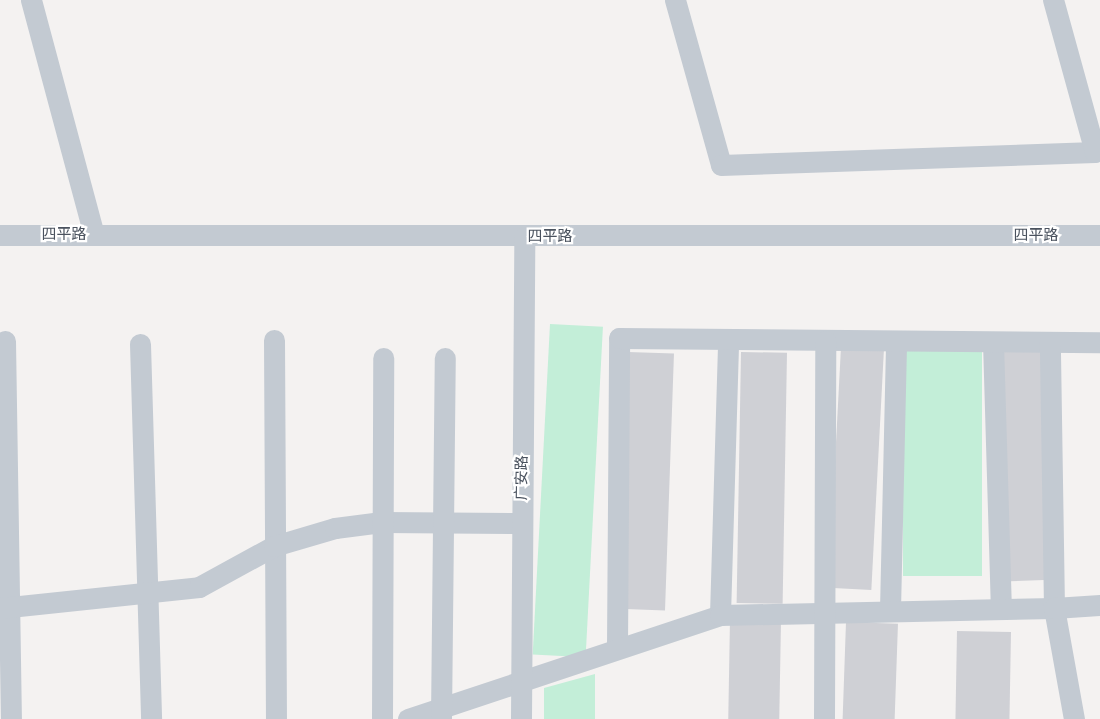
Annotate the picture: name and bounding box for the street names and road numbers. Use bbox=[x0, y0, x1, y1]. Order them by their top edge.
street label: 四平路 bbox=[42, 226, 86, 244]
street label: 四平路 bbox=[1014, 227, 1058, 245]
street label: 四平路 bbox=[528, 228, 572, 246]
street label: 广安路 bbox=[513, 455, 531, 501]

